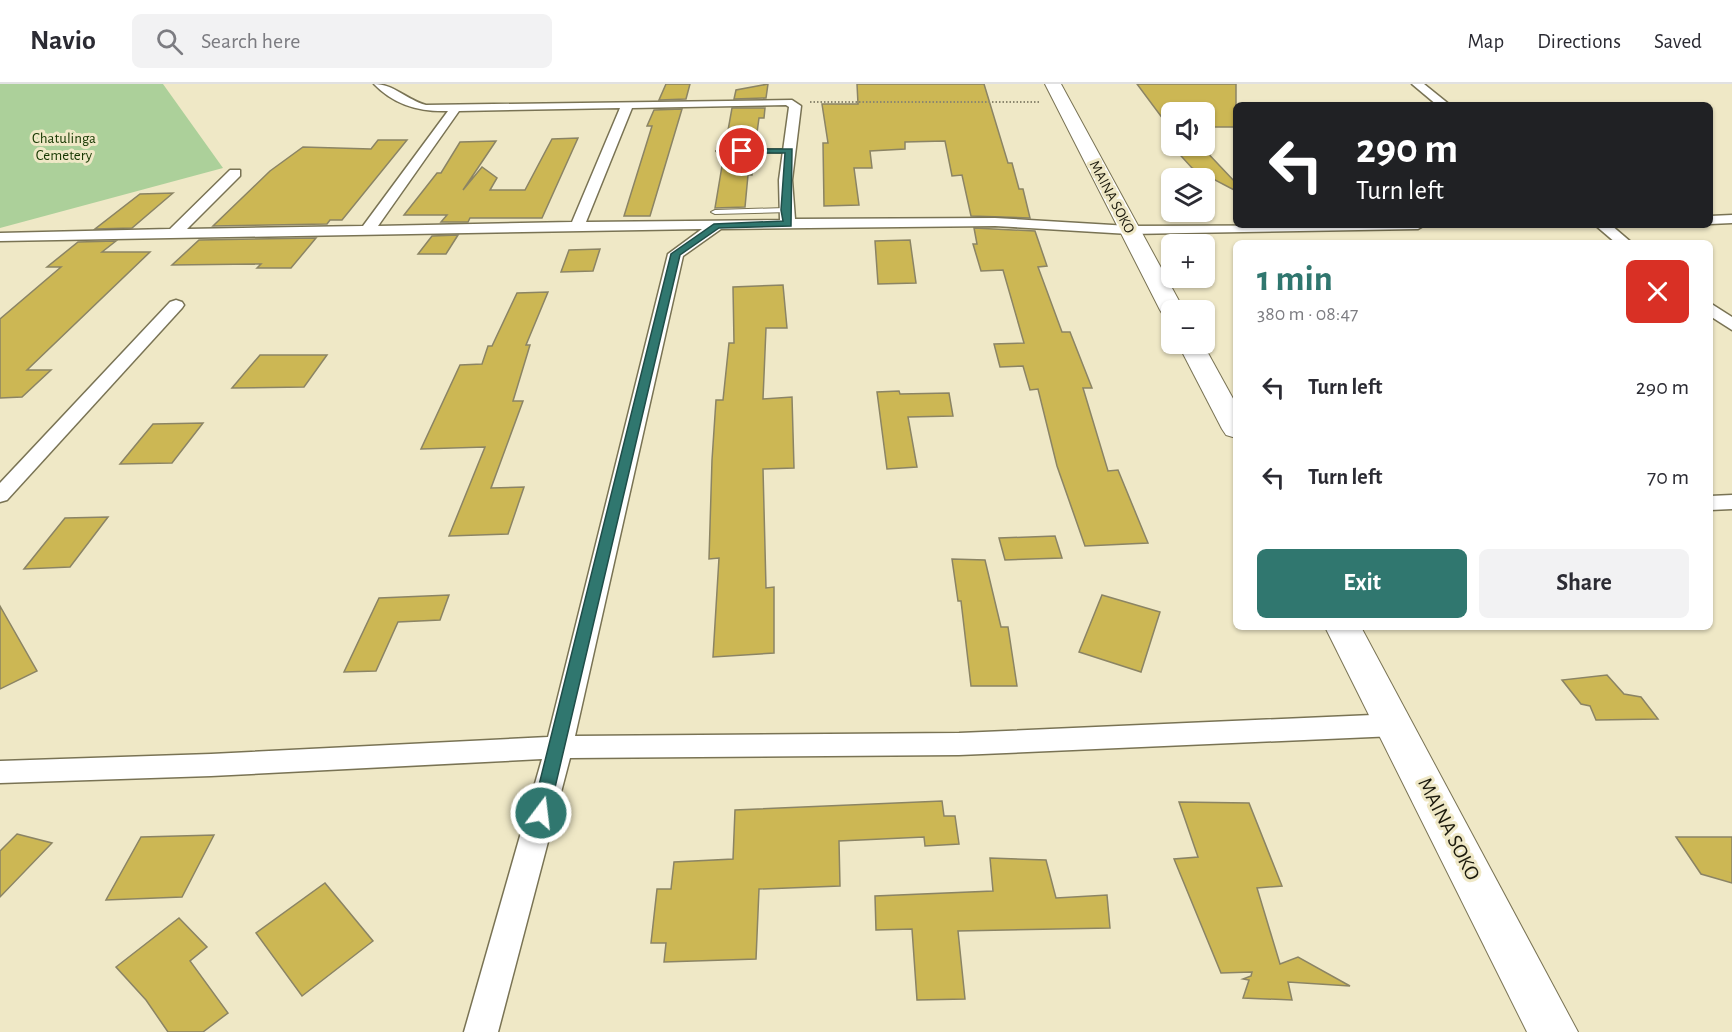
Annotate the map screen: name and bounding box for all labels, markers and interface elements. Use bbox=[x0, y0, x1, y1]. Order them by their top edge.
search box bbox=[132, 14, 552, 68]
icon: search bbox=[153, 25, 186, 58]
text: Navio bbox=[30, 27, 96, 55]
text: Search here bbox=[201, 30, 300, 52]
text: Map bbox=[1468, 31, 1504, 52]
text: Directions bbox=[1537, 31, 1621, 52]
text: Saved bbox=[1654, 31, 1702, 52]
map controls bbox=[1161, 102, 1215, 354]
button: sound bbox=[1161, 102, 1215, 156]
pin bbox=[716, 125, 767, 176]
icon: left bbox=[1257, 126, 1335, 204]
text: 290 m bbox=[1356, 128, 1458, 170]
park label: Chatulinga Cemetery bbox=[32, 131, 96, 163]
icon: arrive bbox=[725, 134, 758, 167]
street label: MAINA SOKO bbox=[1087, 158, 1137, 236]
button: layers bbox=[1161, 168, 1215, 222]
text: Turn left bbox=[1356, 177, 1444, 204]
button: + bbox=[1161, 234, 1215, 288]
button: close bbox=[1626, 260, 1689, 323]
text: 1 min bbox=[1257, 261, 1333, 297]
button: − bbox=[1161, 300, 1215, 354]
text: 380 m · 08:47 bbox=[1257, 304, 1358, 324]
icon: left bbox=[1257, 371, 1290, 404]
text: Turn left bbox=[1308, 376, 1382, 398]
text: 290 m bbox=[1636, 376, 1689, 398]
icon: left bbox=[1257, 461, 1290, 494]
text: Turn left bbox=[1308, 466, 1382, 488]
text: 70 m bbox=[1647, 466, 1689, 488]
button: Exit bbox=[1257, 549, 1467, 618]
button: Share bbox=[1479, 549, 1689, 618]
street label: MAINA SOKO bbox=[1414, 774, 1484, 884]
position arrow bbox=[509, 781, 573, 845]

